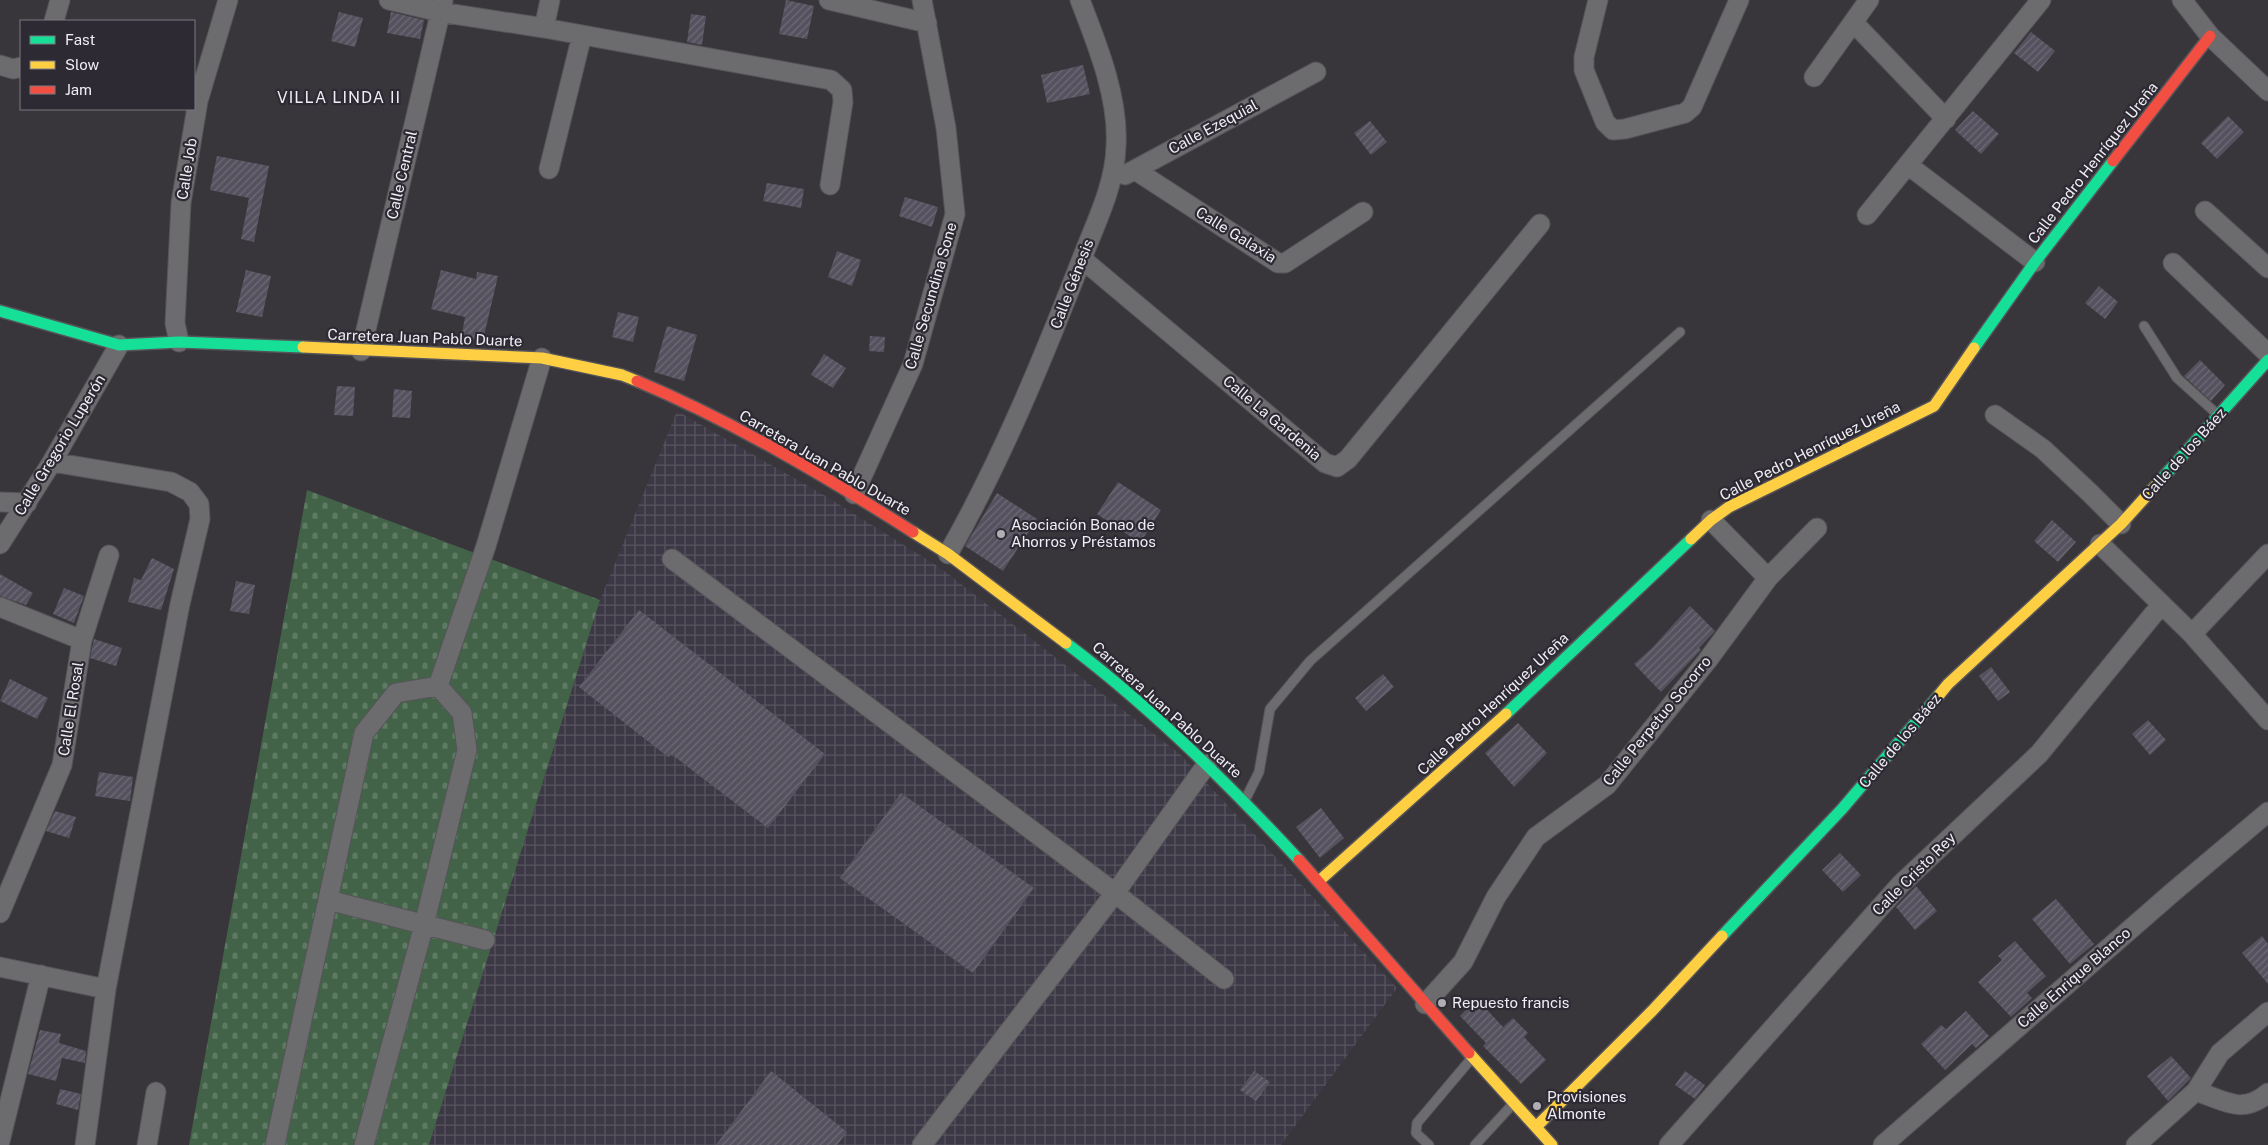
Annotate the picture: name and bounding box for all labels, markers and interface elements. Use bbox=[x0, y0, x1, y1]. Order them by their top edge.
legend bbox=[20, 20, 195, 110]
text: Fast bbox=[65, 31, 95, 48]
text: Slow bbox=[65, 56, 100, 73]
street label: Calle Pedro Henríquez Ureña bbox=[2024, 79, 2161, 247]
text: Jam bbox=[65, 81, 92, 98]
district label: VILLA LINDA II bbox=[277, 88, 401, 107]
street label: Calle Ezequial bbox=[1165, 96, 1260, 157]
street label: Calle Central bbox=[383, 129, 420, 221]
street label: Calle Job bbox=[173, 137, 200, 201]
street label: Calle Galaxia bbox=[1193, 203, 1280, 266]
street label: Calle Secundina Sone bbox=[901, 220, 960, 371]
street label: Calle Génesis bbox=[1047, 237, 1096, 331]
street label: Carretera Juan Pablo Duarte bbox=[327, 326, 523, 349]
street label: Calle Gregorio Luperón bbox=[11, 371, 108, 518]
street label: Calle La Gardenia bbox=[1220, 372, 1325, 464]
street label: Calle Pedro Henríquez Ureña bbox=[1717, 398, 1903, 504]
street label: Calle de los Báez bbox=[2138, 404, 2229, 503]
street label: Carretera Juan Pablo Duarte bbox=[737, 406, 914, 519]
place label: Asociación Bonao de Ahorros y Préstamos bbox=[1011, 516, 1156, 550]
marker: Asociación Bonao de Ahorros y Préstamos bbox=[995, 528, 1007, 540]
street label: Calle Pedro Henríquez Ureña bbox=[1414, 629, 1572, 778]
street label: Carretera Juan Pablo Duarte bbox=[1089, 638, 1246, 781]
street label: Calle Perpetuo Socorro bbox=[1599, 653, 1714, 789]
street label: Calle El Rosal bbox=[55, 661, 86, 757]
street label: Calle de los Báez bbox=[1855, 690, 1944, 791]
street label: Calle Cristo Rey bbox=[1869, 829, 1959, 919]
street label: Calle Enrique Blanco bbox=[2014, 924, 2134, 1031]
place label: Repuesto francis bbox=[1452, 994, 1569, 1011]
marker: Repuesto francis bbox=[1436, 997, 1448, 1009]
place label: Provisiones Almonte bbox=[1547, 1088, 1626, 1122]
marker: Provisiones Almonte bbox=[1531, 1100, 1543, 1112]

